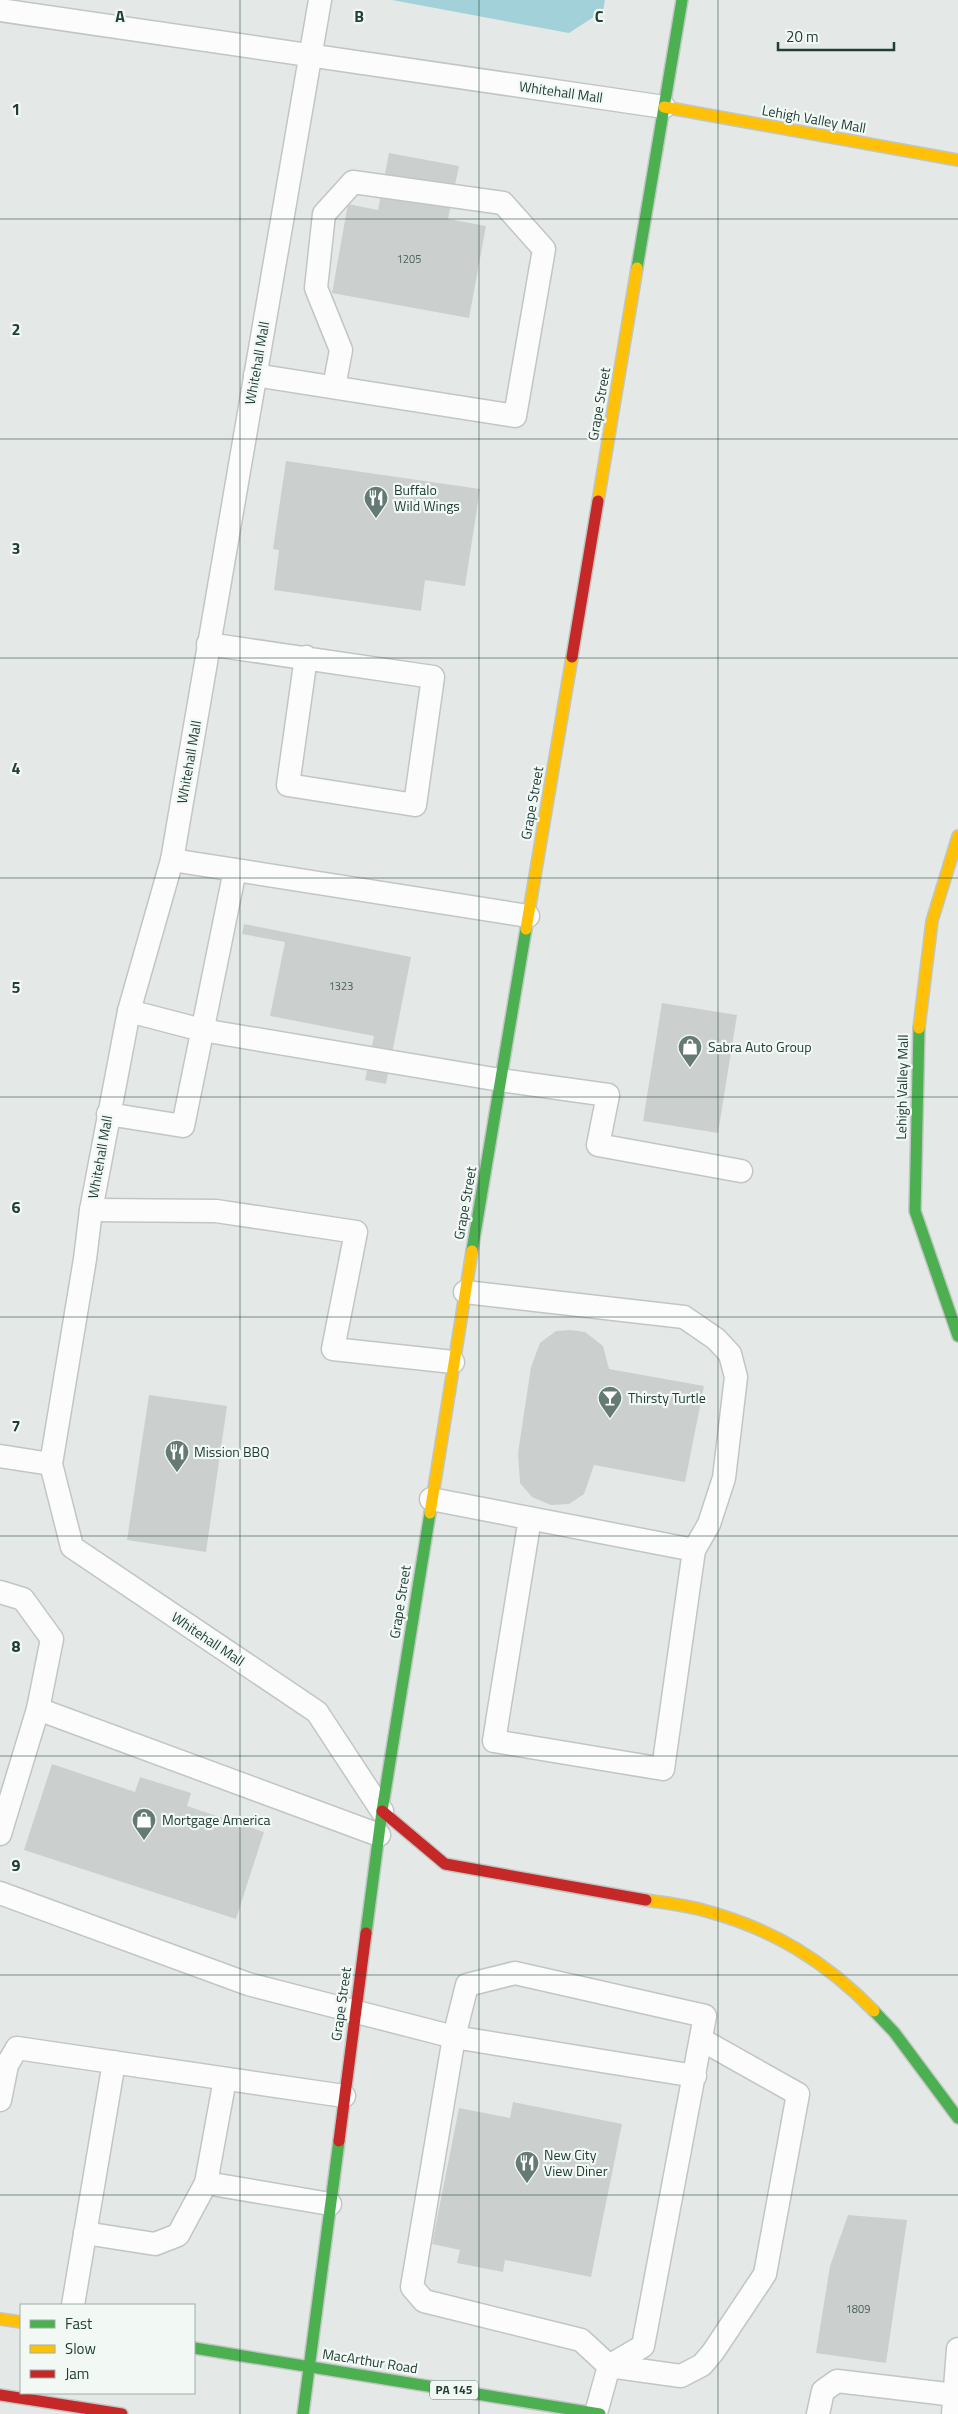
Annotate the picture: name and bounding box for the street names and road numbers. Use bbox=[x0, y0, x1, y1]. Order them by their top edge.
street label: Whitehall Mall bbox=[518, 75, 604, 108]
street label: Lehigh Valley Mall bbox=[760, 99, 868, 138]
street label: Whitehall Mall bbox=[239, 320, 274, 406]
street label: Grape Street bbox=[582, 366, 615, 442]
street label: Whitehall Mall bbox=[171, 719, 206, 805]
street label: Grape Street bbox=[515, 765, 548, 841]
street label: Lehigh Valley Mall bbox=[890, 1034, 913, 1140]
street label: Whitehall Mall bbox=[82, 1114, 117, 1200]
street label: Grape Street bbox=[448, 1165, 481, 1241]
street label: Grape Street bbox=[383, 1564, 416, 1640]
street label: Whitehall Mall bbox=[167, 1606, 249, 1671]
street label: Grape Street bbox=[325, 1966, 356, 2042]
street label: MacArthur Road bbox=[321, 2343, 419, 2378]
road number: PA 145 bbox=[430, 2380, 478, 2400]

